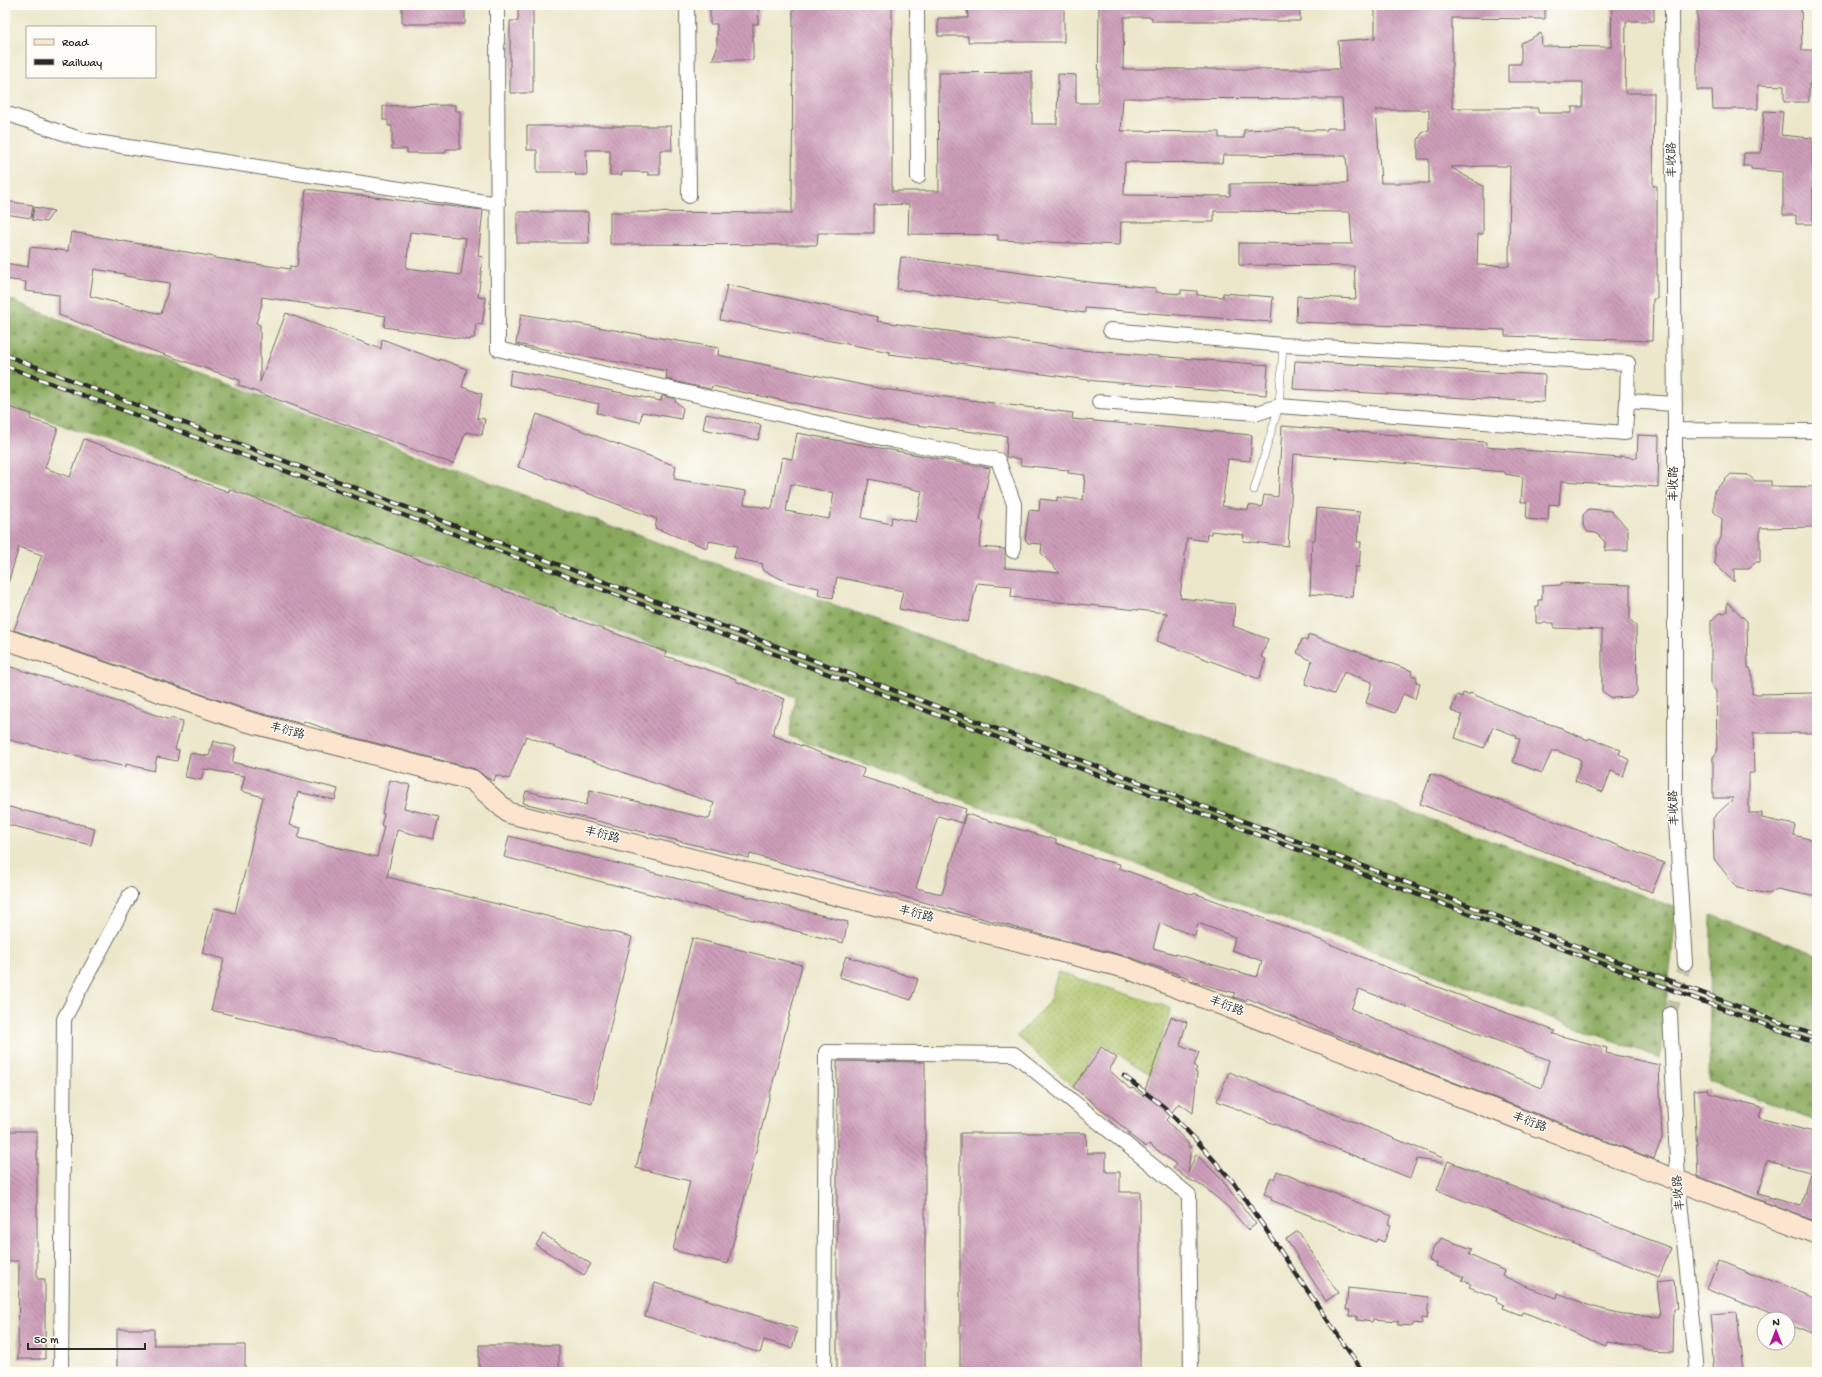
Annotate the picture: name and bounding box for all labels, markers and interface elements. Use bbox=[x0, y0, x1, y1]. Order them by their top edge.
legend bbox=[26, 26, 156, 78]
text: Road bbox=[62, 37, 89, 51]
text: Railway bbox=[62, 57, 102, 71]
street label: 丰收路 bbox=[1665, 142, 1680, 178]
street label: 丰收路 bbox=[1667, 466, 1682, 502]
street label: 丰衍路 bbox=[268, 720, 306, 743]
street label: 丰收路 bbox=[1666, 790, 1683, 826]
street label: 丰衍路 bbox=[583, 824, 621, 847]
street label: 丰衍路 bbox=[897, 903, 935, 926]
street label: 丰衍路 bbox=[1207, 993, 1246, 1020]
street label: 丰衍路 bbox=[1510, 1109, 1549, 1136]
street label: 丰收路 bbox=[1670, 1174, 1689, 1212]
north arrow bbox=[1756, 1311, 1796, 1351]
text: N bbox=[1772, 1317, 1780, 1329]
scale bar bbox=[28, 1325, 145, 1351]
text: 50 m bbox=[34, 1334, 59, 1348]

